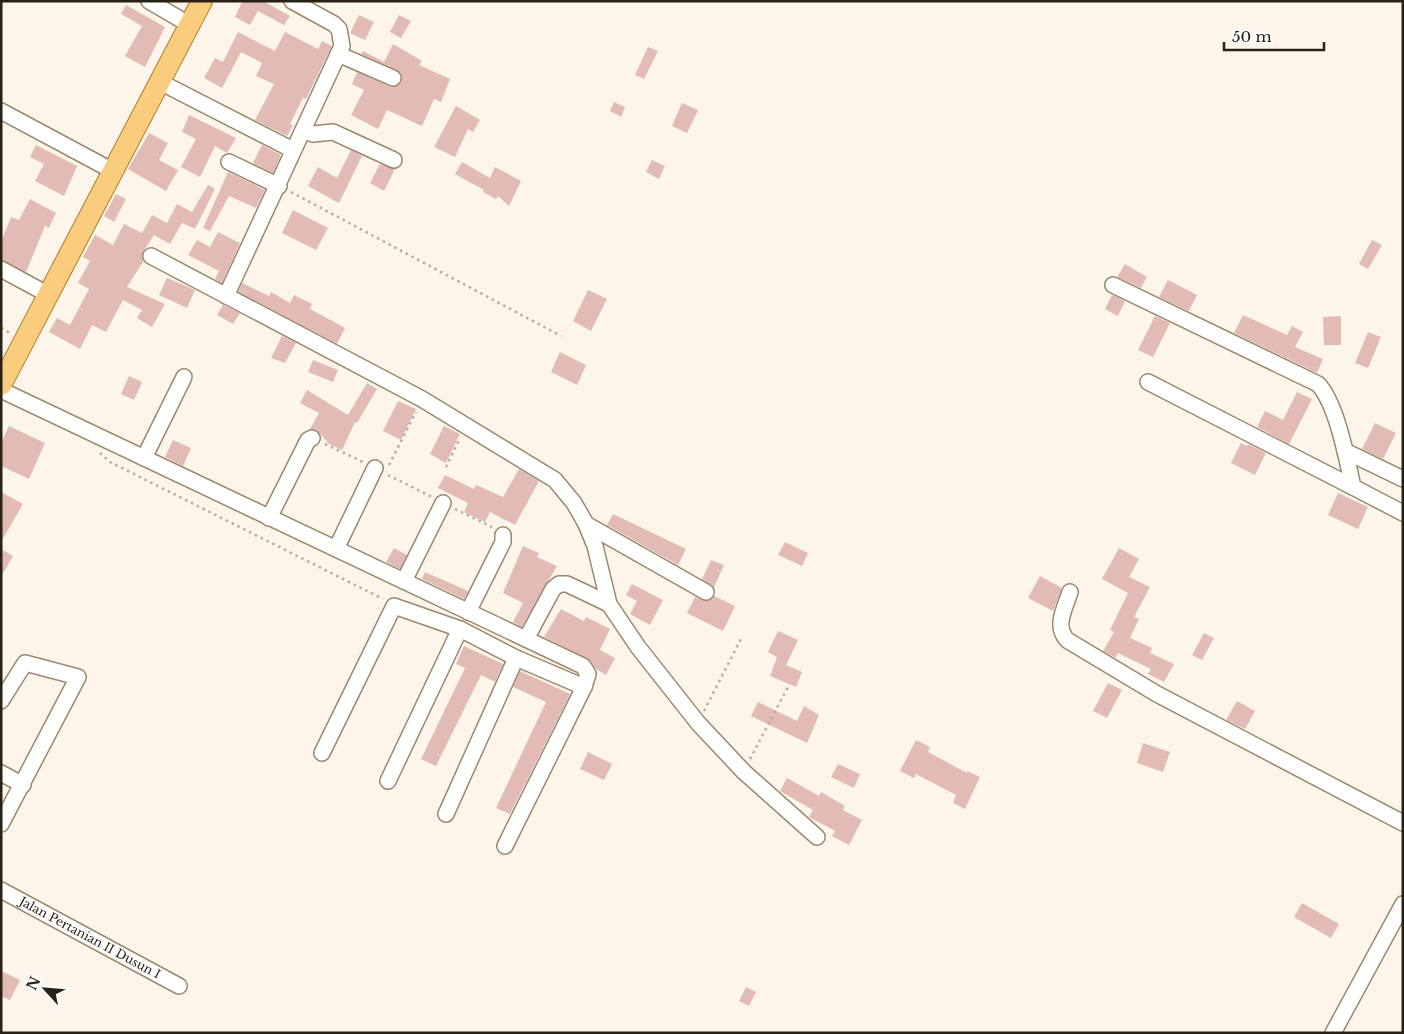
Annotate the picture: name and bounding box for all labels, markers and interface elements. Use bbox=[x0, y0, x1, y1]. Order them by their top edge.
scale bar bbox=[1224, 20, 1324, 52]
text: 50 m bbox=[1232, 27, 1272, 46]
street label: Jalan Pertanian II Dusun I bbox=[15, 892, 163, 982]
north arrow bbox=[20, 964, 70, 1014]
text: N bbox=[22, 973, 44, 993]

